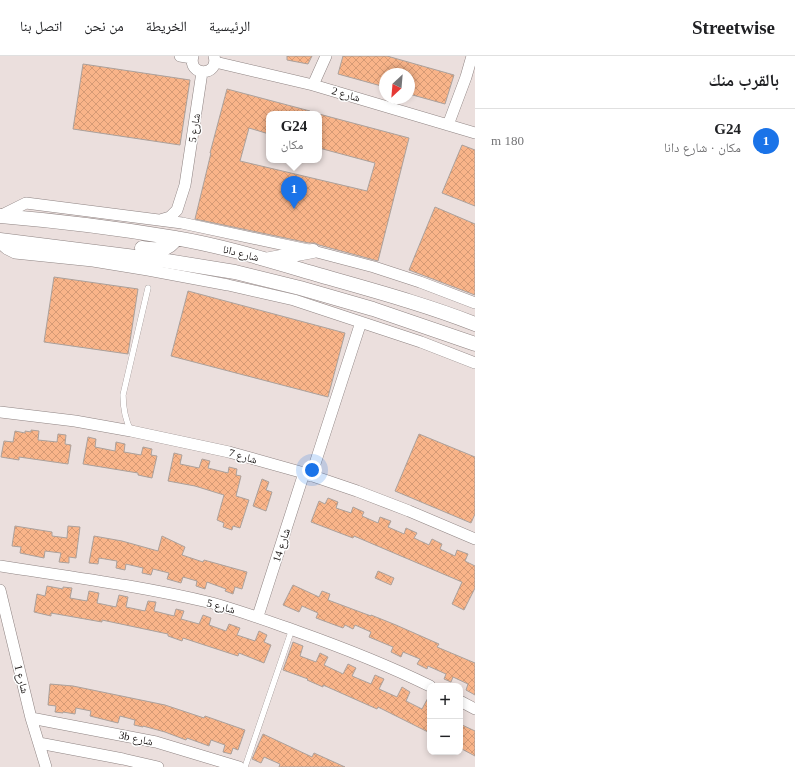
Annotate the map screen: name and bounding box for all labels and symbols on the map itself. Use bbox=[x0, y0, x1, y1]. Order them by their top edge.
north arrow bbox=[379, 68, 415, 104]
street label: شارع 2 bbox=[330, 84, 362, 105]
street label: شارع 5 bbox=[186, 113, 203, 144]
pin: 1 bbox=[281, 176, 307, 209]
street label: شارع دانا bbox=[222, 243, 260, 264]
street label: شارع 7 bbox=[227, 446, 259, 467]
your location bbox=[302, 460, 322, 480]
street label: شارع 14 bbox=[270, 527, 293, 564]
street label: شارع 5 bbox=[205, 596, 237, 617]
street label: شارع 1 bbox=[12, 663, 31, 695]
street label: 3b شارع bbox=[118, 729, 154, 748]

